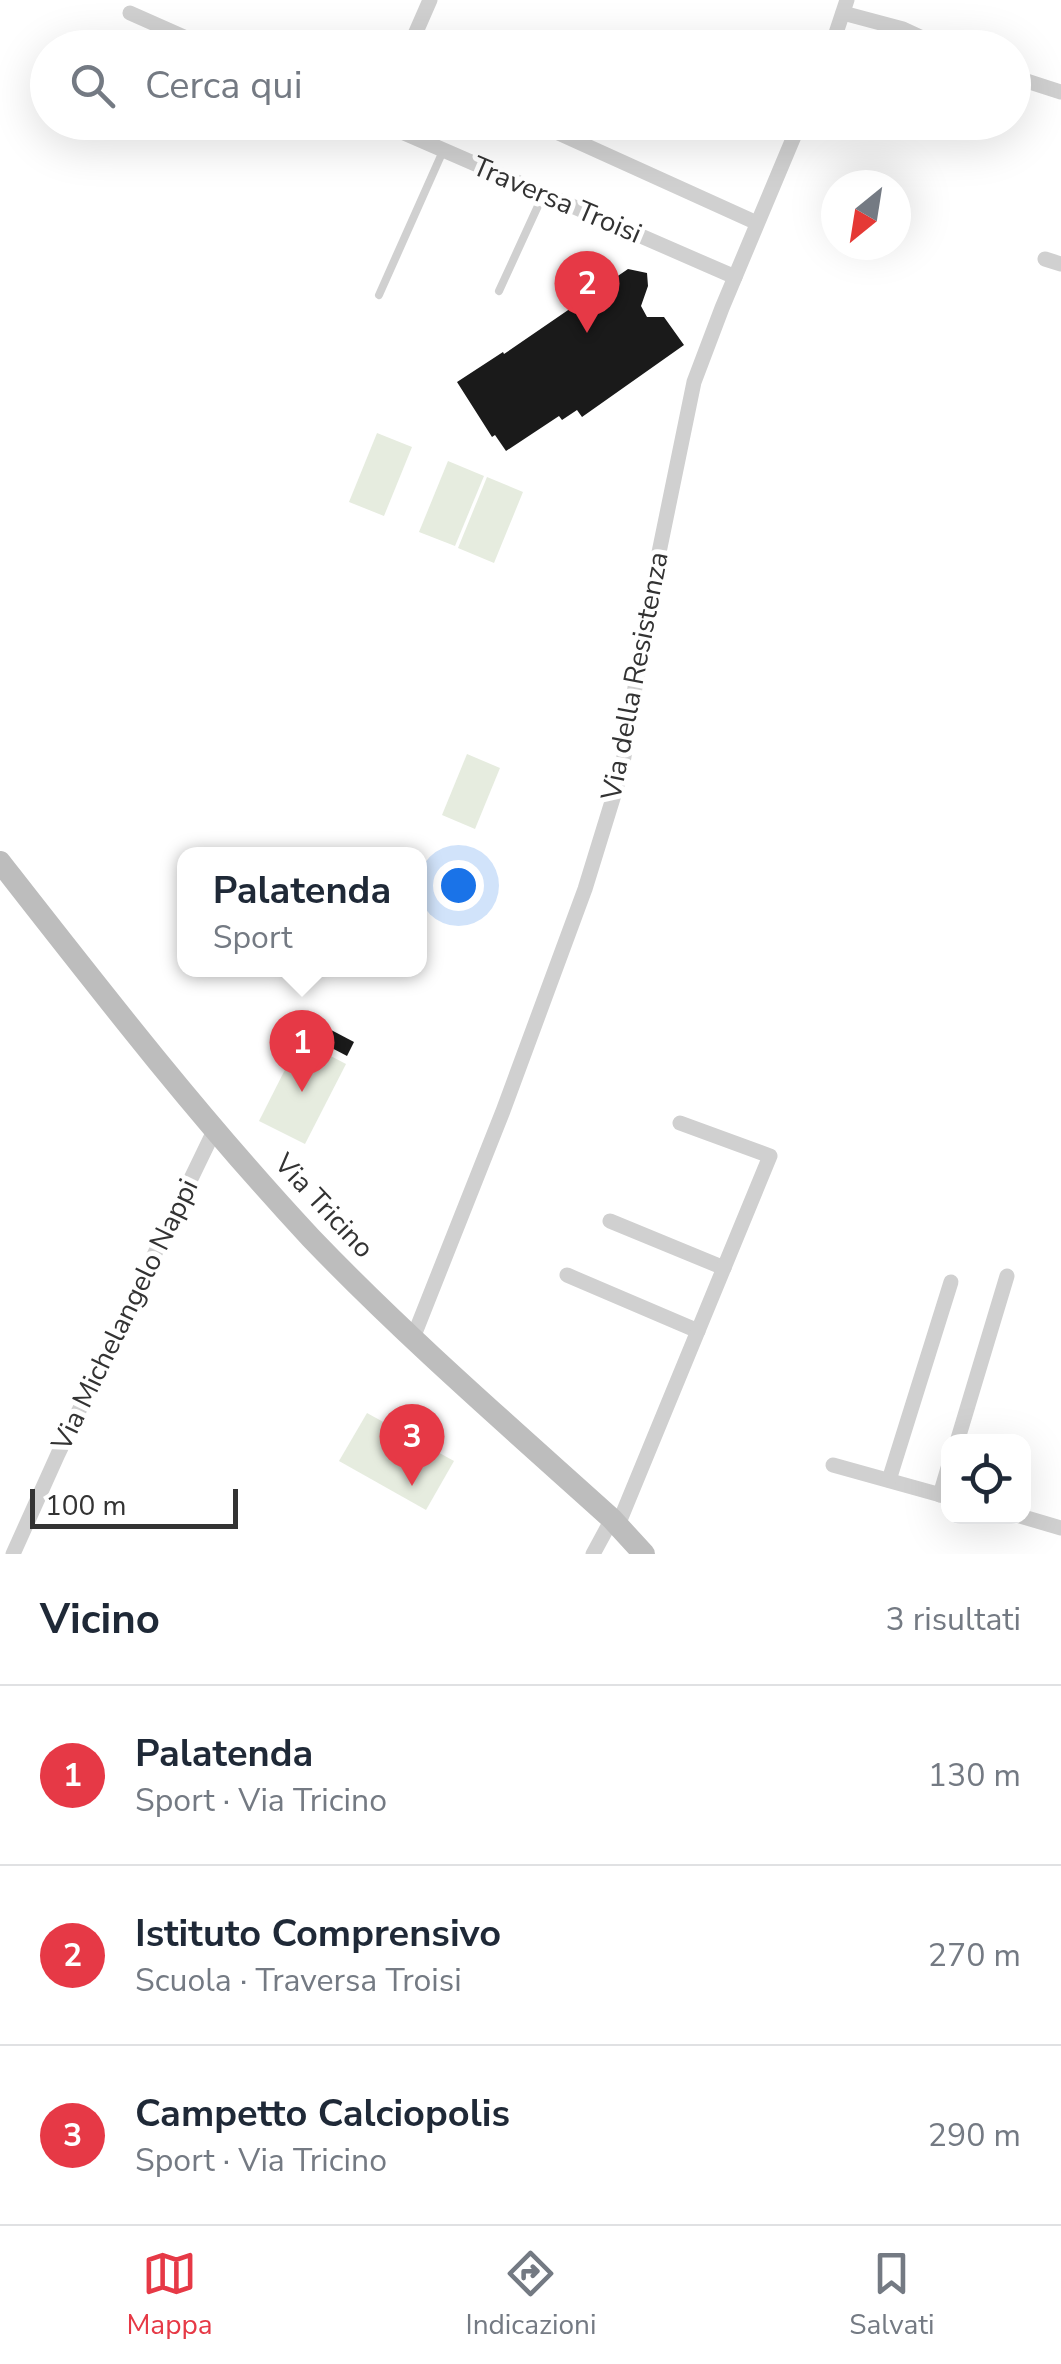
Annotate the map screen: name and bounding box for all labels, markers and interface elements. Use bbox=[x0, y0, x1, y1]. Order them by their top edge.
search box bbox=[30, 30, 1031, 140]
icon: search bbox=[65, 58, 120, 113]
text: Cerca qui bbox=[145, 60, 302, 111]
street label: Traversa Troisi bbox=[467, 147, 647, 253]
north arrow bbox=[821, 170, 911, 260]
pin: 2 bbox=[554, 250, 620, 333]
street label: Via della Resistenza bbox=[592, 548, 678, 804]
popup bbox=[177, 847, 427, 977]
your location bbox=[433, 860, 484, 911]
text: Palatenda bbox=[213, 865, 391, 916]
text: Sport bbox=[213, 916, 292, 959]
pin: 1 bbox=[270, 1010, 334, 1092]
street label: Via Tricino bbox=[265, 1145, 382, 1266]
street label: Via Michelangelo Nappi bbox=[42, 1173, 207, 1458]
pin: 3 bbox=[380, 1404, 444, 1486]
map controls bbox=[941, 1434, 1031, 1524]
button: locate bbox=[941, 1434, 1031, 1524]
scale bar bbox=[30, 1484, 238, 1528]
text: 100 m bbox=[45, 1487, 127, 1525]
text: Vicino bbox=[40, 1591, 160, 1648]
text: 3 risultati bbox=[885, 1598, 1021, 1641]
text: Palatenda bbox=[135, 1728, 313, 1779]
text: 1 bbox=[63, 1754, 82, 1797]
text: 130 m bbox=[928, 1754, 1021, 1797]
text: Sport · Via Tricino bbox=[135, 1779, 387, 1822]
text: Istituto Comprensivo bbox=[135, 1908, 501, 1959]
text: 2 bbox=[63, 1934, 82, 1977]
text: 270 m bbox=[928, 1934, 1021, 1977]
text: Scuola · Traversa Troisi bbox=[135, 1959, 462, 2002]
text: Campetto Calciopolis bbox=[135, 2088, 510, 2139]
text: 3 bbox=[63, 2114, 82, 2157]
text: 290 m bbox=[928, 2114, 1021, 2157]
text: Sport · Via Tricino bbox=[135, 2139, 387, 2182]
tab: Mappa bbox=[126, 2246, 213, 2344]
tab: Indicazioni bbox=[465, 2246, 596, 2344]
tab: Salvati bbox=[849, 2246, 935, 2344]

